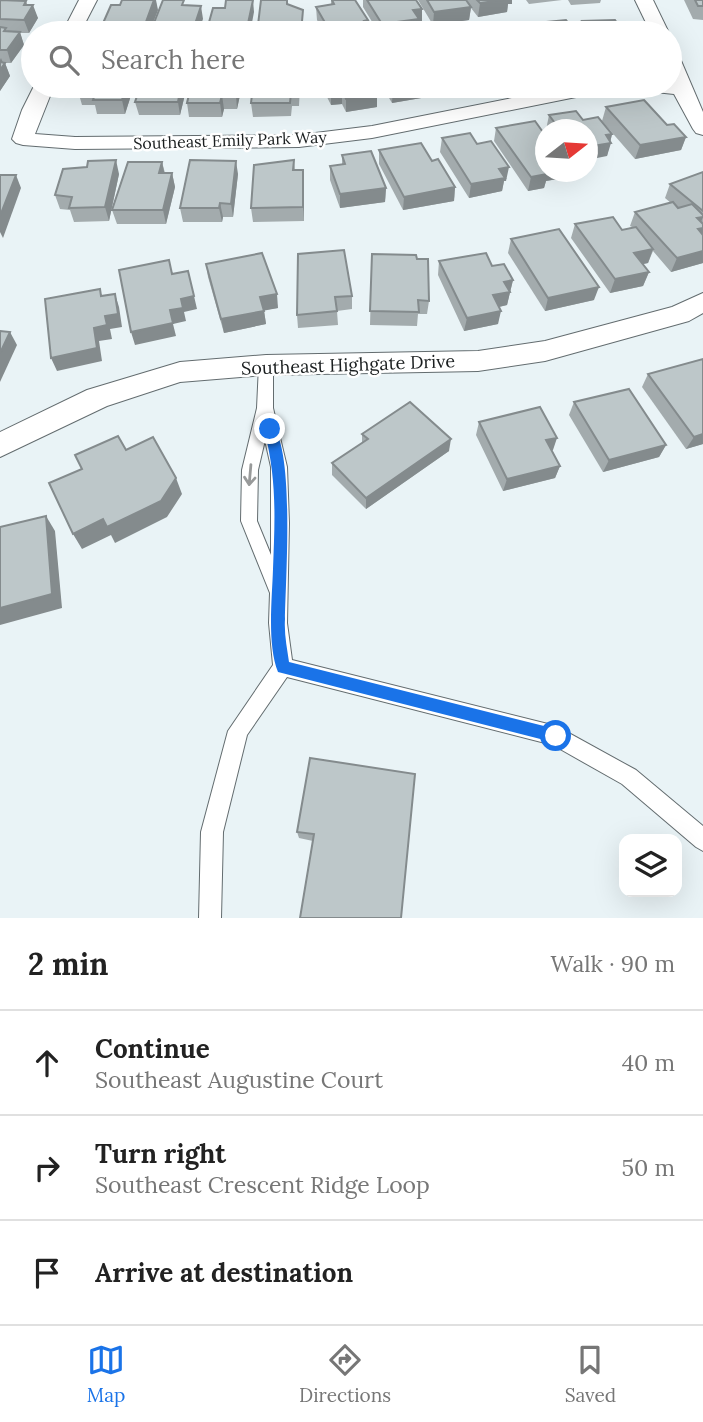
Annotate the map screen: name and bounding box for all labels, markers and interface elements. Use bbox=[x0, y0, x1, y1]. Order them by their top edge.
search box bbox=[21, 21, 682, 98]
icon: search bbox=[45, 41, 83, 79]
text: Search here bbox=[101, 43, 245, 76]
north arrow bbox=[535, 119, 598, 182]
street label: Southeast Emily Park Way bbox=[133, 127, 328, 153]
street label: Southeast Highgate Drive bbox=[241, 349, 456, 380]
route end bbox=[254, 413, 285, 444]
one-way arrow bbox=[243, 463, 256, 486]
route start bbox=[540, 720, 571, 751]
map controls bbox=[619, 834, 682, 897]
button: layers bbox=[619, 834, 682, 897]
text: 2 min bbox=[28, 945, 108, 983]
text: Walk · 90 m bbox=[551, 949, 675, 978]
text: Continue bbox=[95, 1032, 210, 1065]
icon: ahead bbox=[28, 1044, 66, 1082]
text: 40 m bbox=[622, 1048, 675, 1077]
text: Southeast Augustine Court bbox=[95, 1065, 383, 1094]
text: Turn right bbox=[95, 1137, 226, 1170]
icon: right bbox=[28, 1149, 66, 1187]
text: 50 m bbox=[622, 1153, 675, 1182]
text: Southeast Crescent Ridge Loop bbox=[95, 1170, 430, 1199]
icon: arrive bbox=[28, 1254, 66, 1292]
text: Arrive at destination bbox=[95, 1256, 353, 1289]
tab: Map bbox=[87, 1341, 125, 1407]
tab: Directions bbox=[299, 1341, 391, 1407]
tab: Saved bbox=[565, 1341, 616, 1407]

